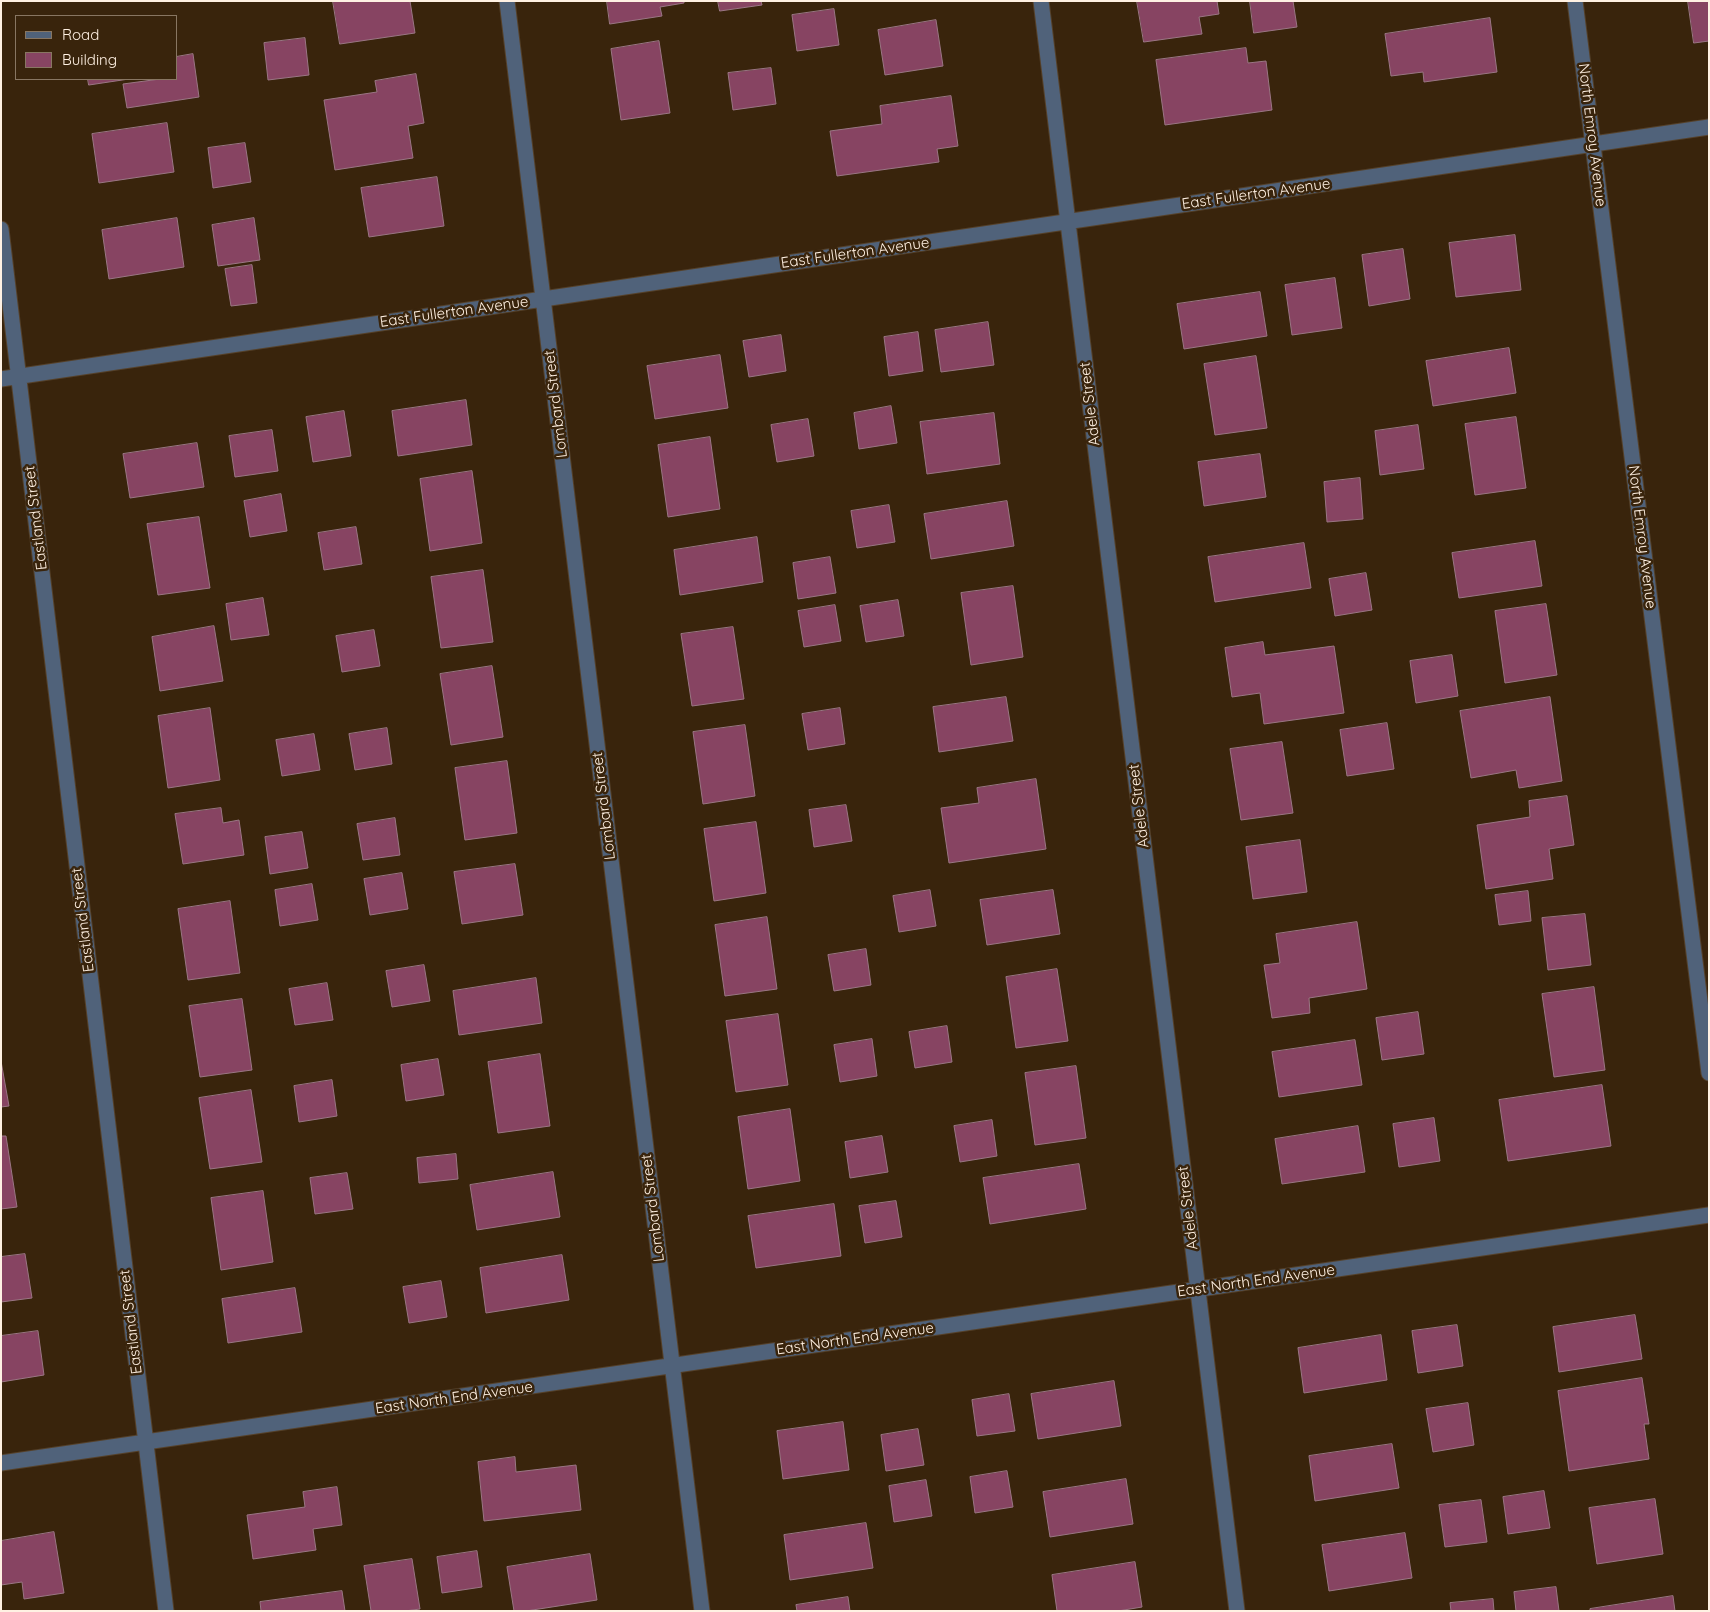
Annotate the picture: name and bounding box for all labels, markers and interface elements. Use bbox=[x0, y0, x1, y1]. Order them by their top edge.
legend bbox=[15, 15, 178, 80]
text: Road bbox=[62, 25, 99, 44]
text: Building bbox=[62, 50, 117, 69]
street label: North Emroy Avenue bbox=[1574, 62, 1610, 208]
street label: East Fullerton Avenue bbox=[1181, 175, 1331, 213]
street label: East Fullerton Avenue bbox=[780, 234, 930, 272]
street label: East Fullerton Avenue bbox=[379, 293, 529, 331]
street label: Lombard Street bbox=[540, 349, 572, 459]
street label: Adele Street bbox=[1076, 361, 1104, 447]
street label: North Emroy Avenue bbox=[1624, 464, 1660, 610]
street label: Eastland Street bbox=[21, 465, 51, 571]
street label: Lombard Street bbox=[588, 751, 620, 861]
street label: Adele Street bbox=[1125, 763, 1153, 849]
street label: Eastland Street bbox=[68, 867, 98, 973]
street label: Lombard Street bbox=[637, 1153, 669, 1263]
street label: Adele Street bbox=[1174, 1165, 1202, 1251]
street label: East North End Avenue bbox=[1176, 1261, 1336, 1301]
street label: Eastland Street bbox=[116, 1269, 146, 1375]
street label: East North End Avenue bbox=[775, 1319, 935, 1359]
street label: East North End Avenue bbox=[374, 1378, 534, 1418]

